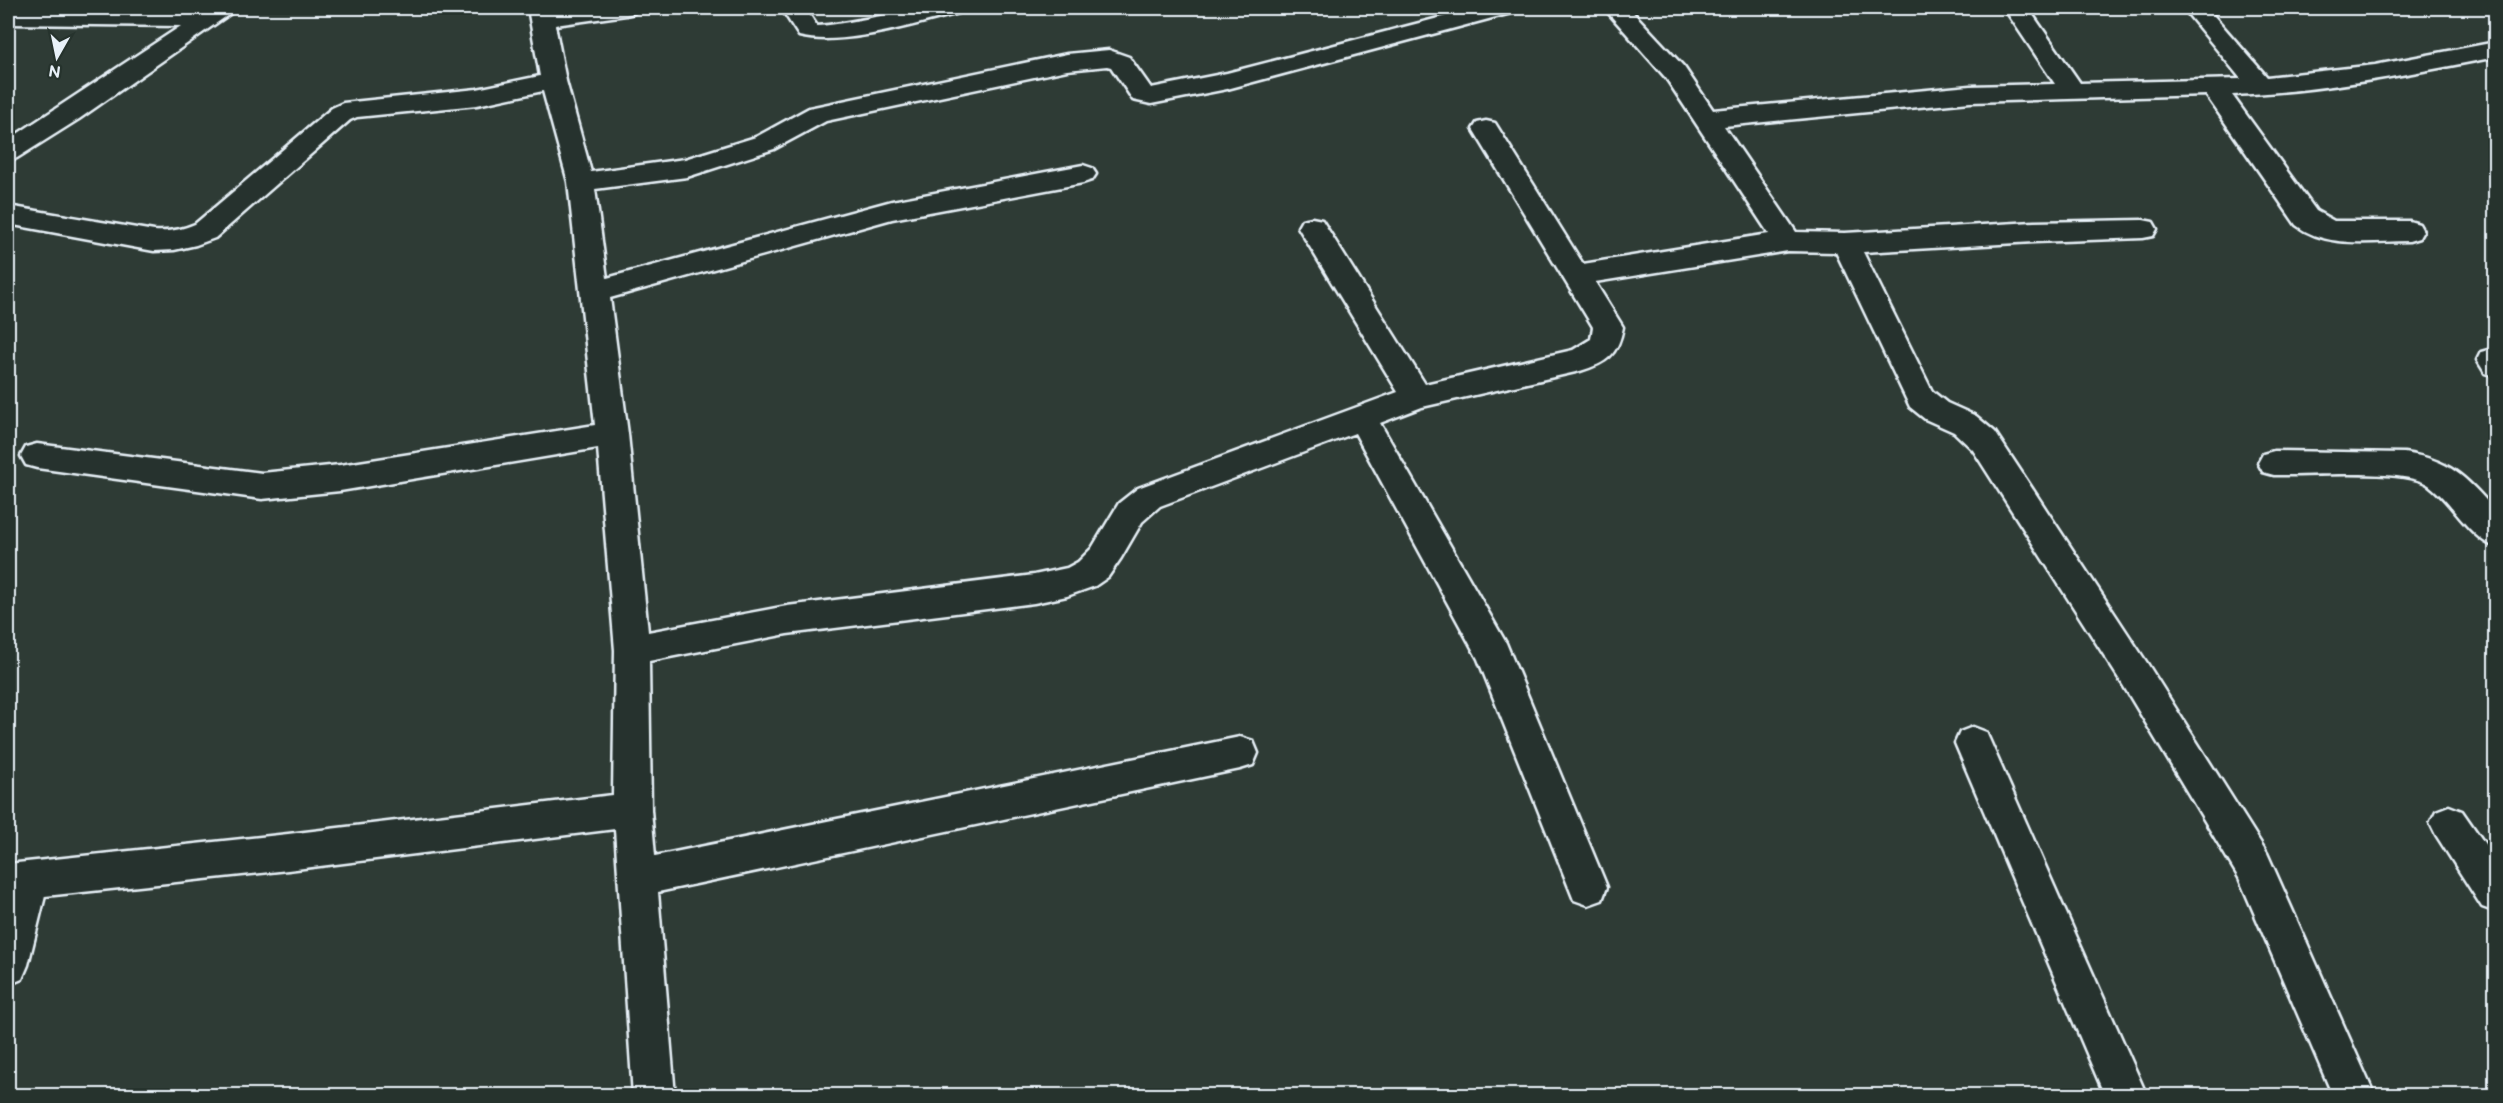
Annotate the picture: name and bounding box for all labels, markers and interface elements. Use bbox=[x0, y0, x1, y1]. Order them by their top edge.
north arrow bbox=[27, 27, 87, 87]
text: N bbox=[47, 60, 62, 81]

